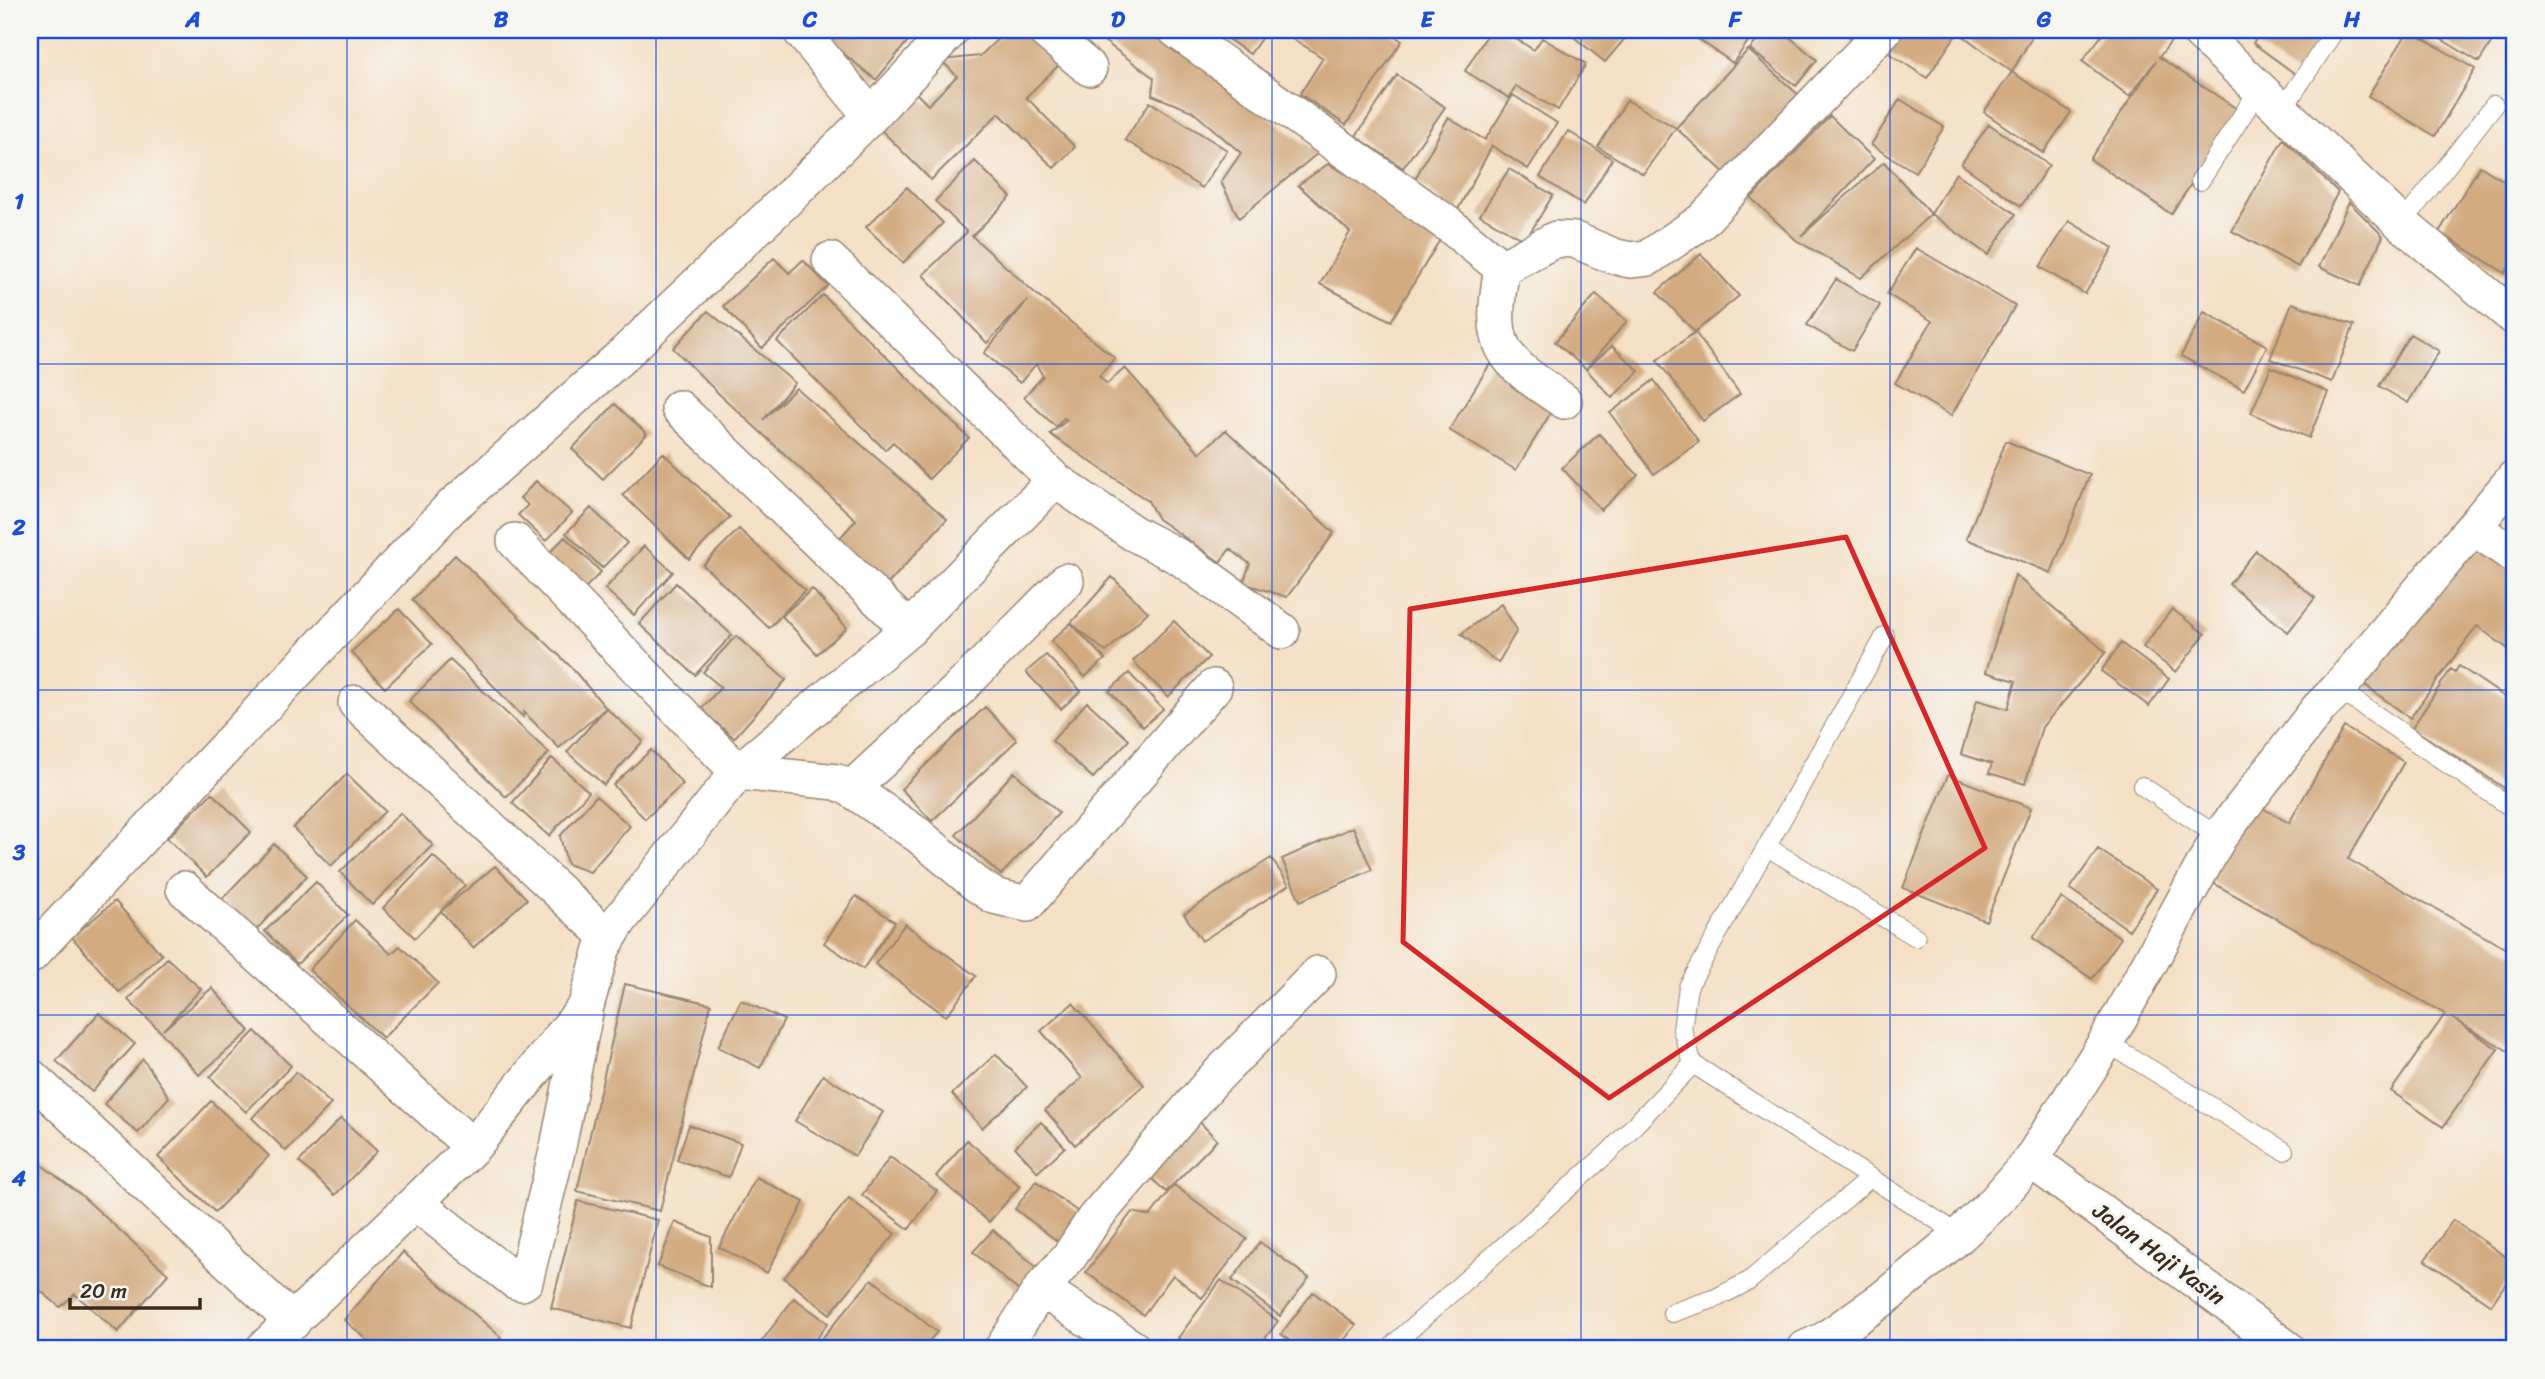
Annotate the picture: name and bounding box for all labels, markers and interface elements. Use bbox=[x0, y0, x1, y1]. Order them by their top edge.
text: A bbox=[184, 0, 201, 40]
text: B bbox=[494, 0, 509, 40]
text: C bbox=[802, 0, 818, 40]
text: D bbox=[1111, 0, 1126, 40]
text: E bbox=[1421, 0, 1436, 40]
text: F bbox=[1728, 0, 1743, 40]
text: G bbox=[2036, 0, 2052, 40]
text: H bbox=[2343, 0, 2361, 40]
text: 1 bbox=[14, 181, 24, 222]
text: 2 bbox=[11, 507, 26, 548]
text: 3 bbox=[12, 832, 26, 873]
text: 4 bbox=[11, 1158, 27, 1199]
street label: Jalan Haji Yasin bbox=[2083, 1191, 2234, 1317]
scale bar bbox=[70, 1267, 200, 1311]
text: 20 m bbox=[80, 1272, 127, 1310]

